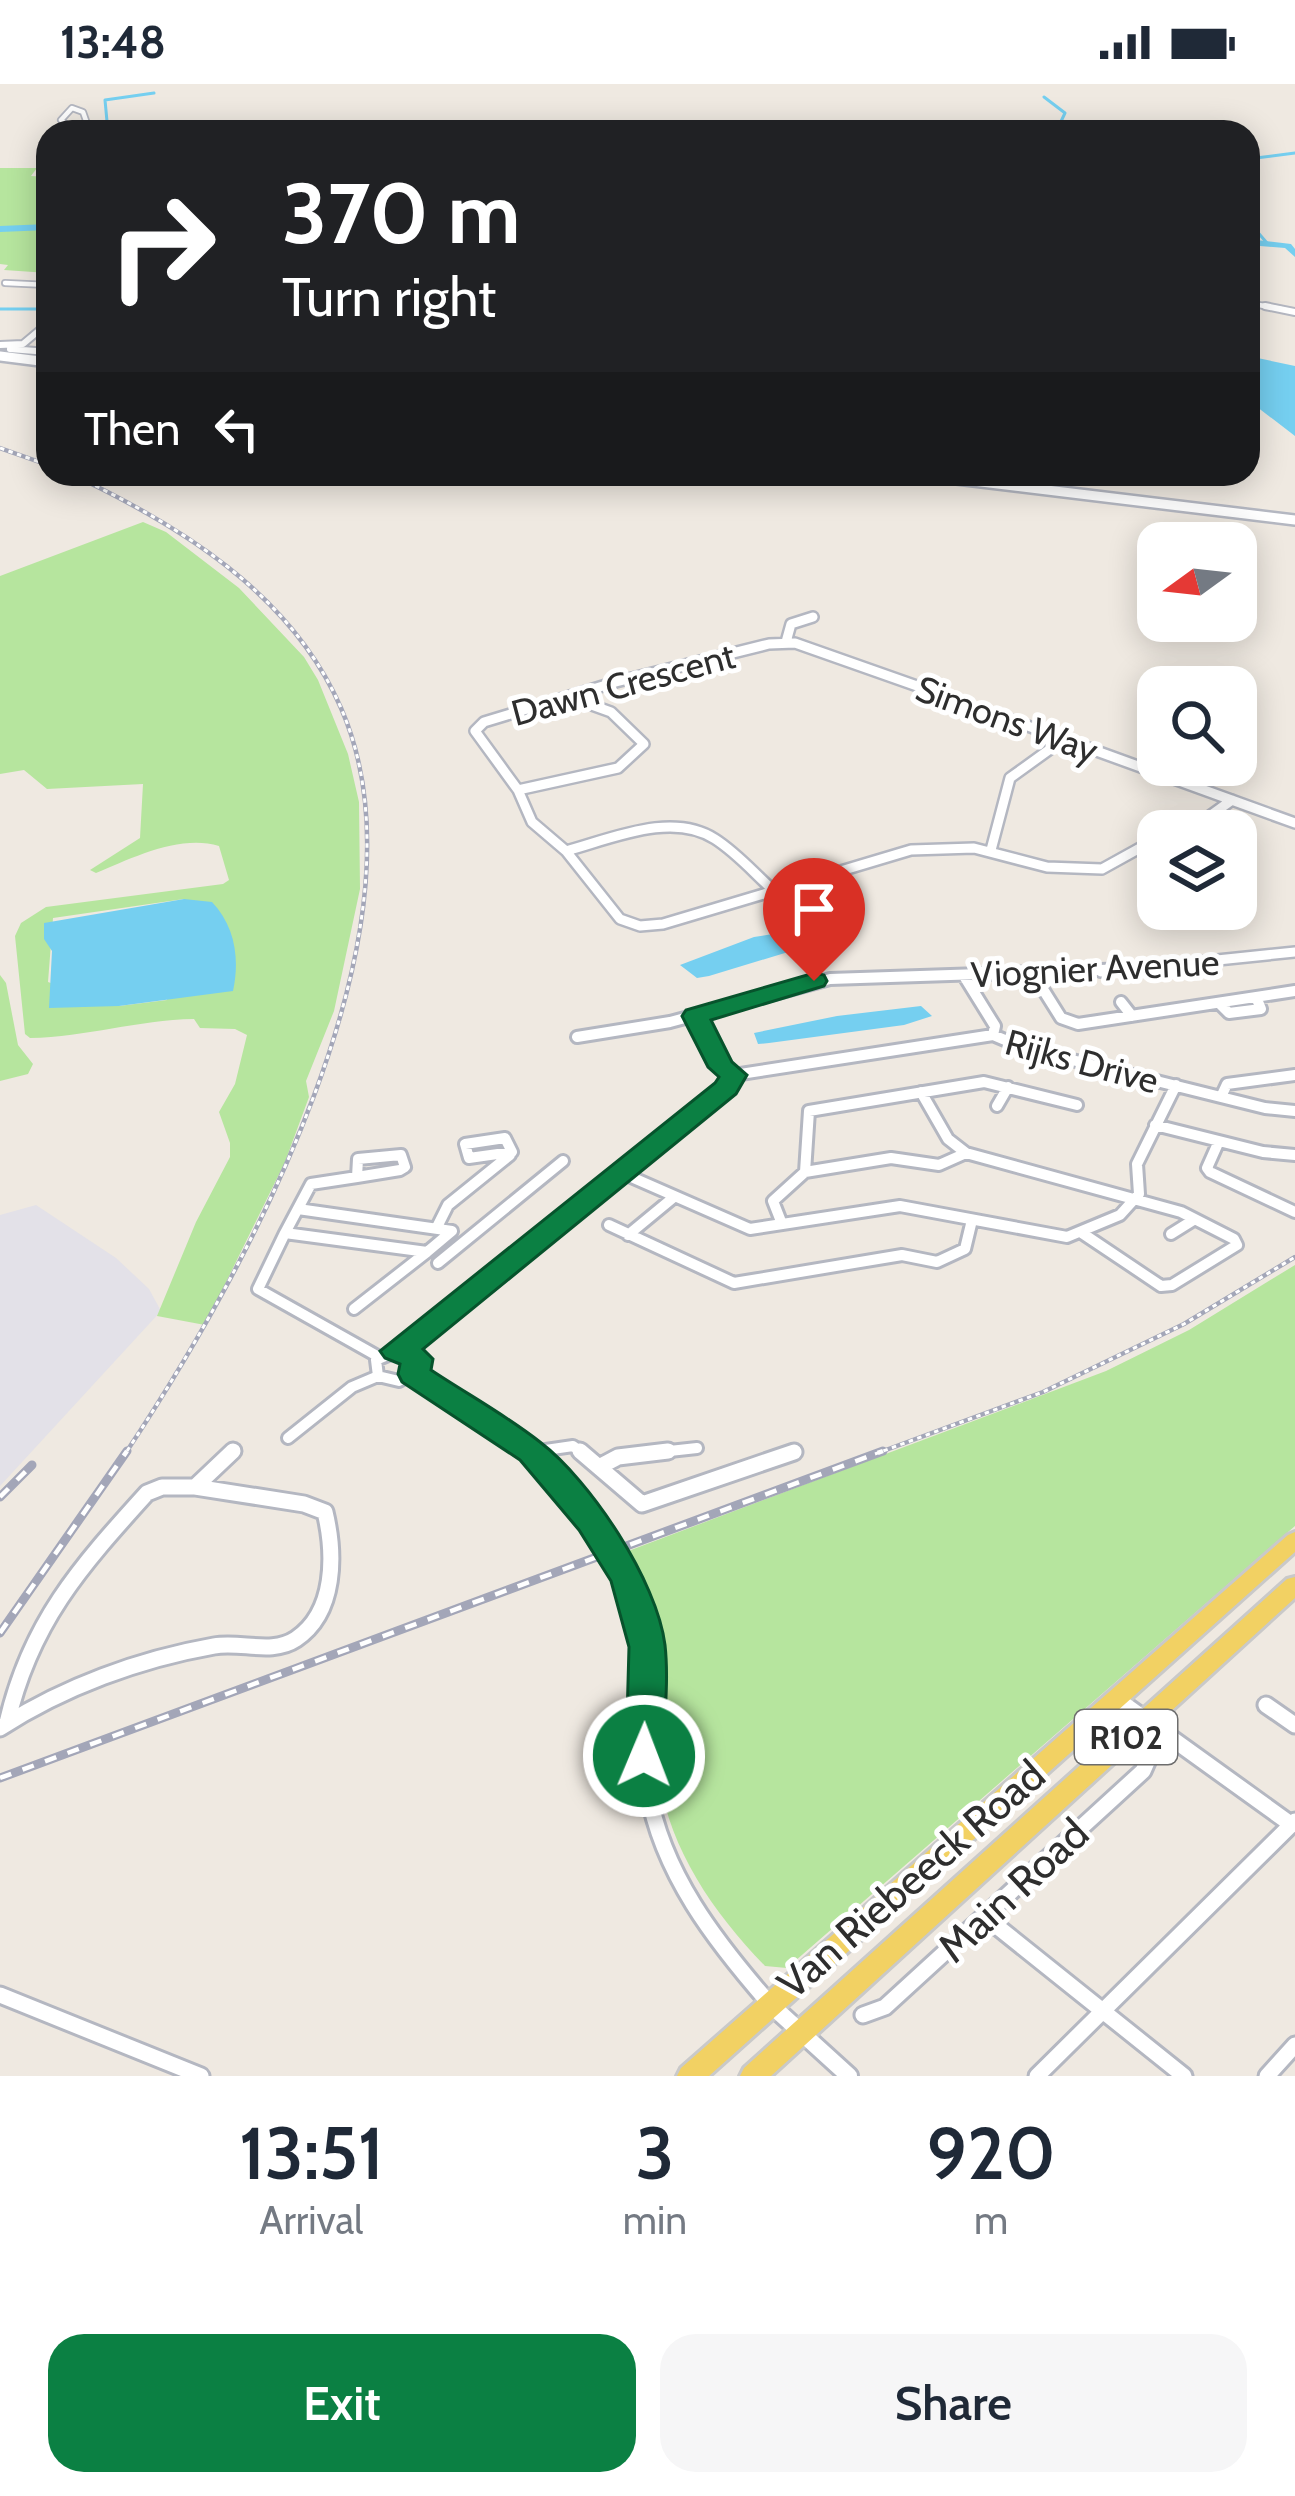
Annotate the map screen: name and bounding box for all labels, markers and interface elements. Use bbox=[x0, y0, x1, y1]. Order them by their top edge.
text: 13:48 bbox=[60, 15, 166, 69]
text: 370 m bbox=[282, 162, 521, 264]
icon: right bbox=[84, 168, 240, 324]
text: Turn right bbox=[282, 264, 496, 330]
icon: left bbox=[204, 396, 270, 462]
text: Then bbox=[84, 402, 180, 456]
north arrow bbox=[1137, 522, 1257, 642]
map controls bbox=[1137, 522, 1257, 930]
street label: Dawn Crescent bbox=[506, 633, 740, 735]
street label: Simons Way bbox=[910, 666, 1104, 772]
button: search bbox=[1137, 666, 1257, 786]
button: layers bbox=[1137, 810, 1257, 930]
pin bbox=[763, 858, 865, 981]
icon: arrive bbox=[781, 876, 847, 942]
street label: Viognier Avenue bbox=[970, 940, 1220, 996]
street label: Rijks Drive bbox=[1001, 1019, 1163, 1103]
position arrow bbox=[581, 1693, 707, 1819]
road number: R102 bbox=[1075, 1710, 1177, 1764]
street label: Van Riebeeck Road bbox=[767, 1749, 1055, 2009]
street label: Main Road bbox=[927, 1807, 1099, 1973]
text: 13:51 bbox=[239, 2110, 384, 2197]
text: 3 bbox=[636, 2110, 674, 2197]
text: 920 bbox=[926, 2110, 1056, 2197]
text: Arrival bbox=[260, 2196, 363, 2244]
text: min bbox=[623, 2196, 687, 2244]
text: m bbox=[974, 2196, 1008, 2244]
button: Exit bbox=[48, 2334, 636, 2472]
button: Share bbox=[660, 2334, 1247, 2472]

